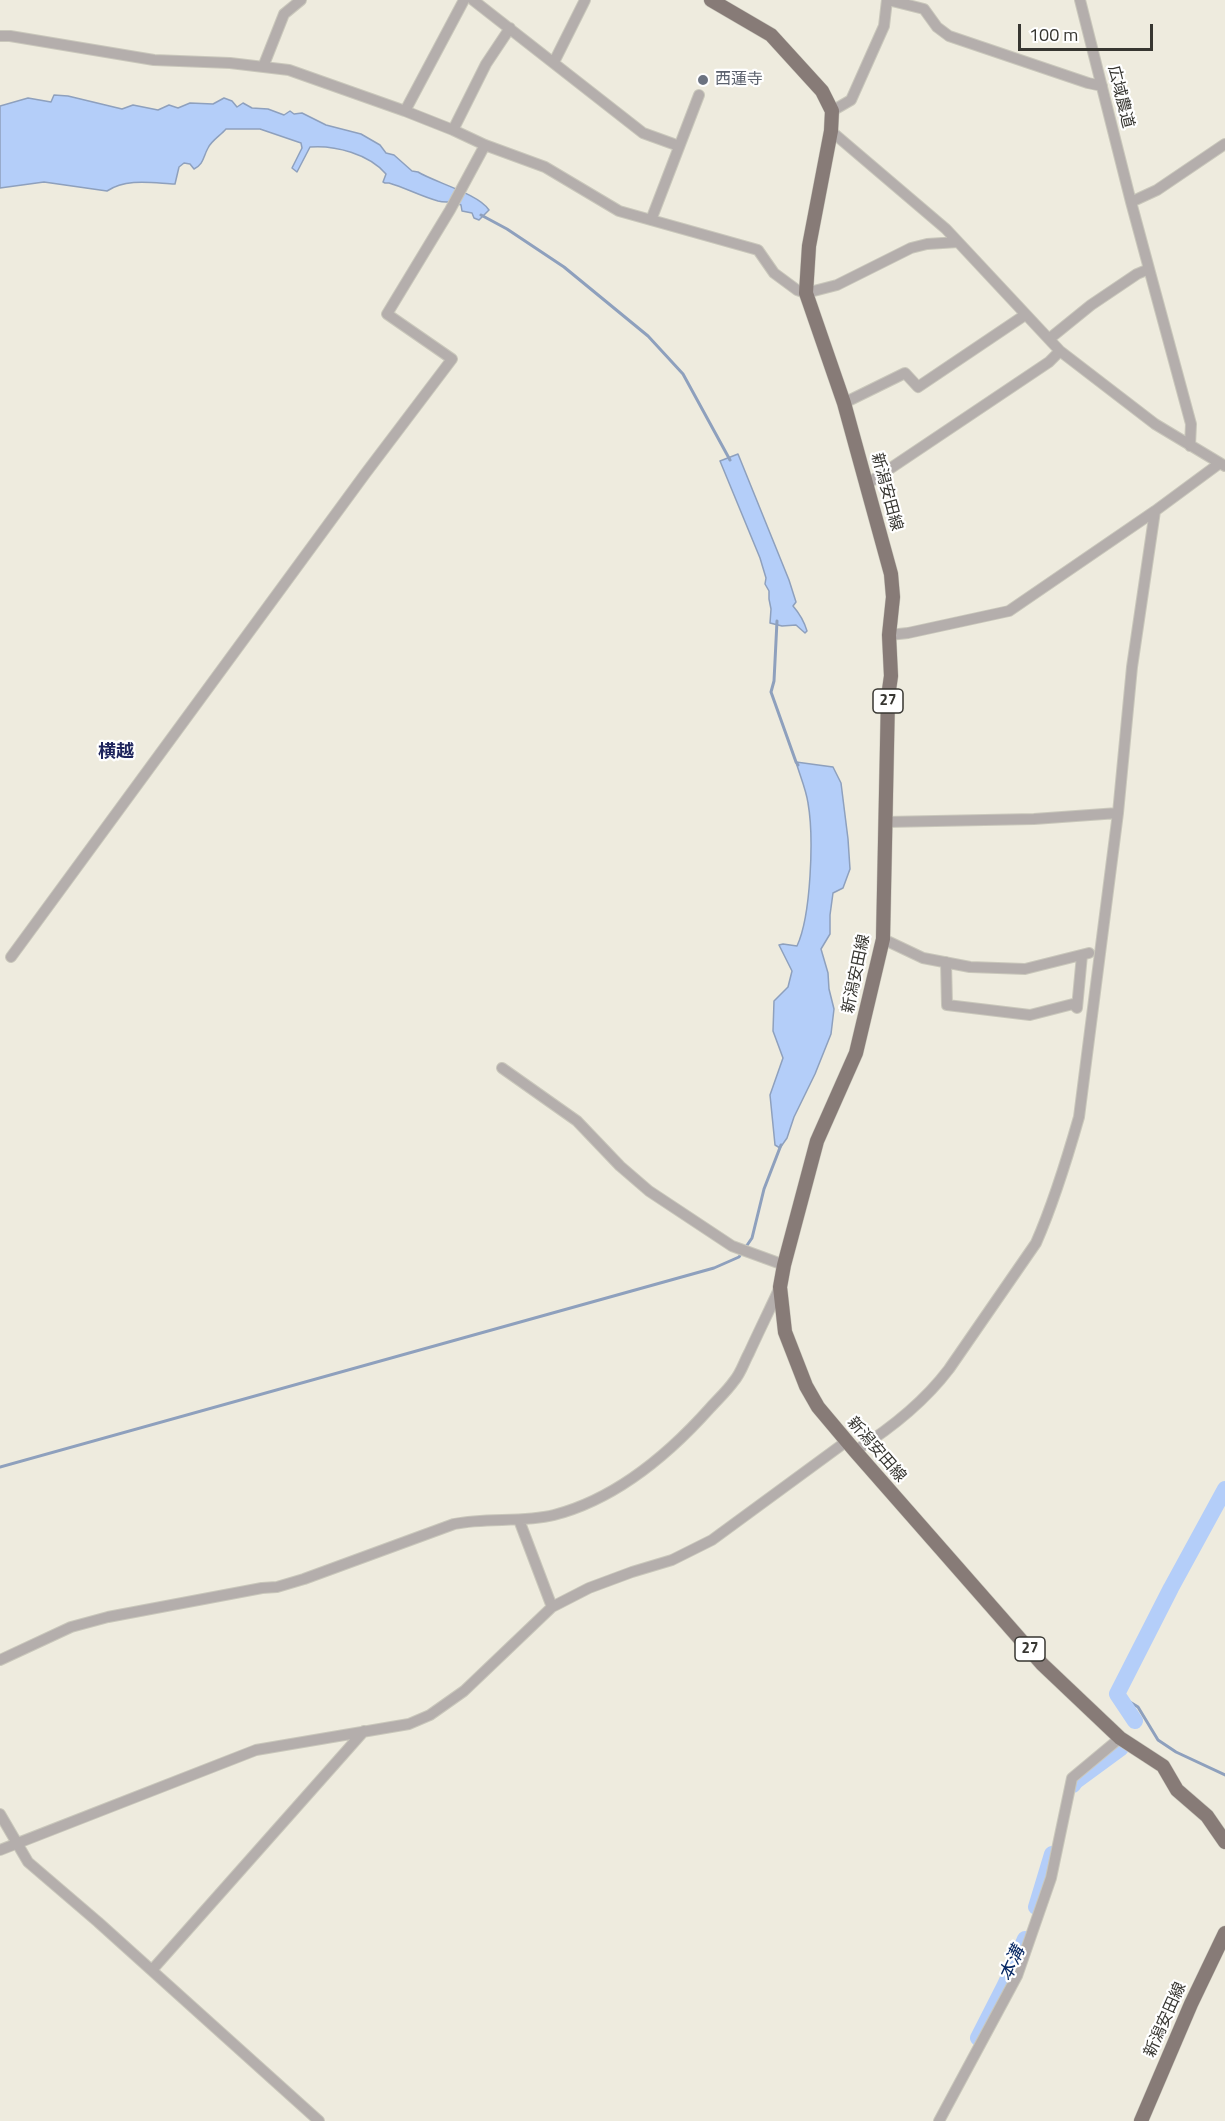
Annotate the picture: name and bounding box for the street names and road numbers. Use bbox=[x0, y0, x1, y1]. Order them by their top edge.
street label: 広域農道 bbox=[1103, 64, 1137, 130]
street label: 新潟安田線 bbox=[866, 451, 906, 533]
road number: 27 bbox=[873, 689, 903, 713]
street label: 新潟安田線 bbox=[839, 933, 875, 1015]
street label: 新潟安田線 bbox=[843, 1414, 909, 1486]
road number: 27 bbox=[1015, 1637, 1045, 1661]
street label: 新潟安田線 bbox=[1141, 1980, 1191, 2060]

